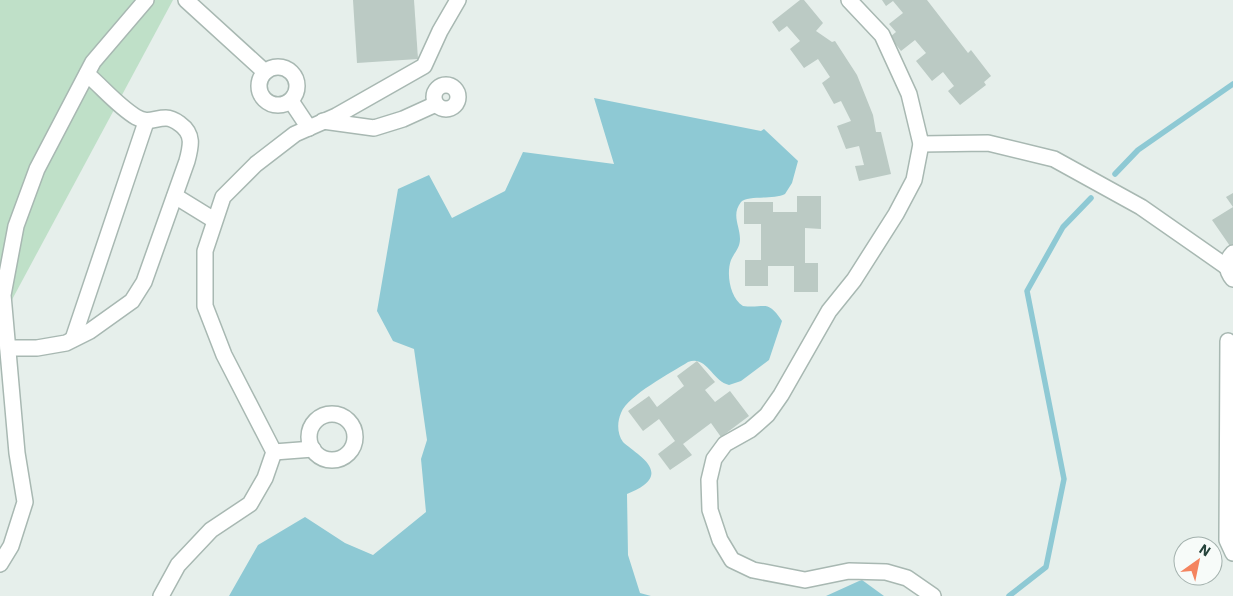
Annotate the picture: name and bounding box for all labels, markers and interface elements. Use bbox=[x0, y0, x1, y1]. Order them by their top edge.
north arrow bbox=[1173, 536, 1223, 586]
text: N bbox=[1196, 540, 1214, 560]

